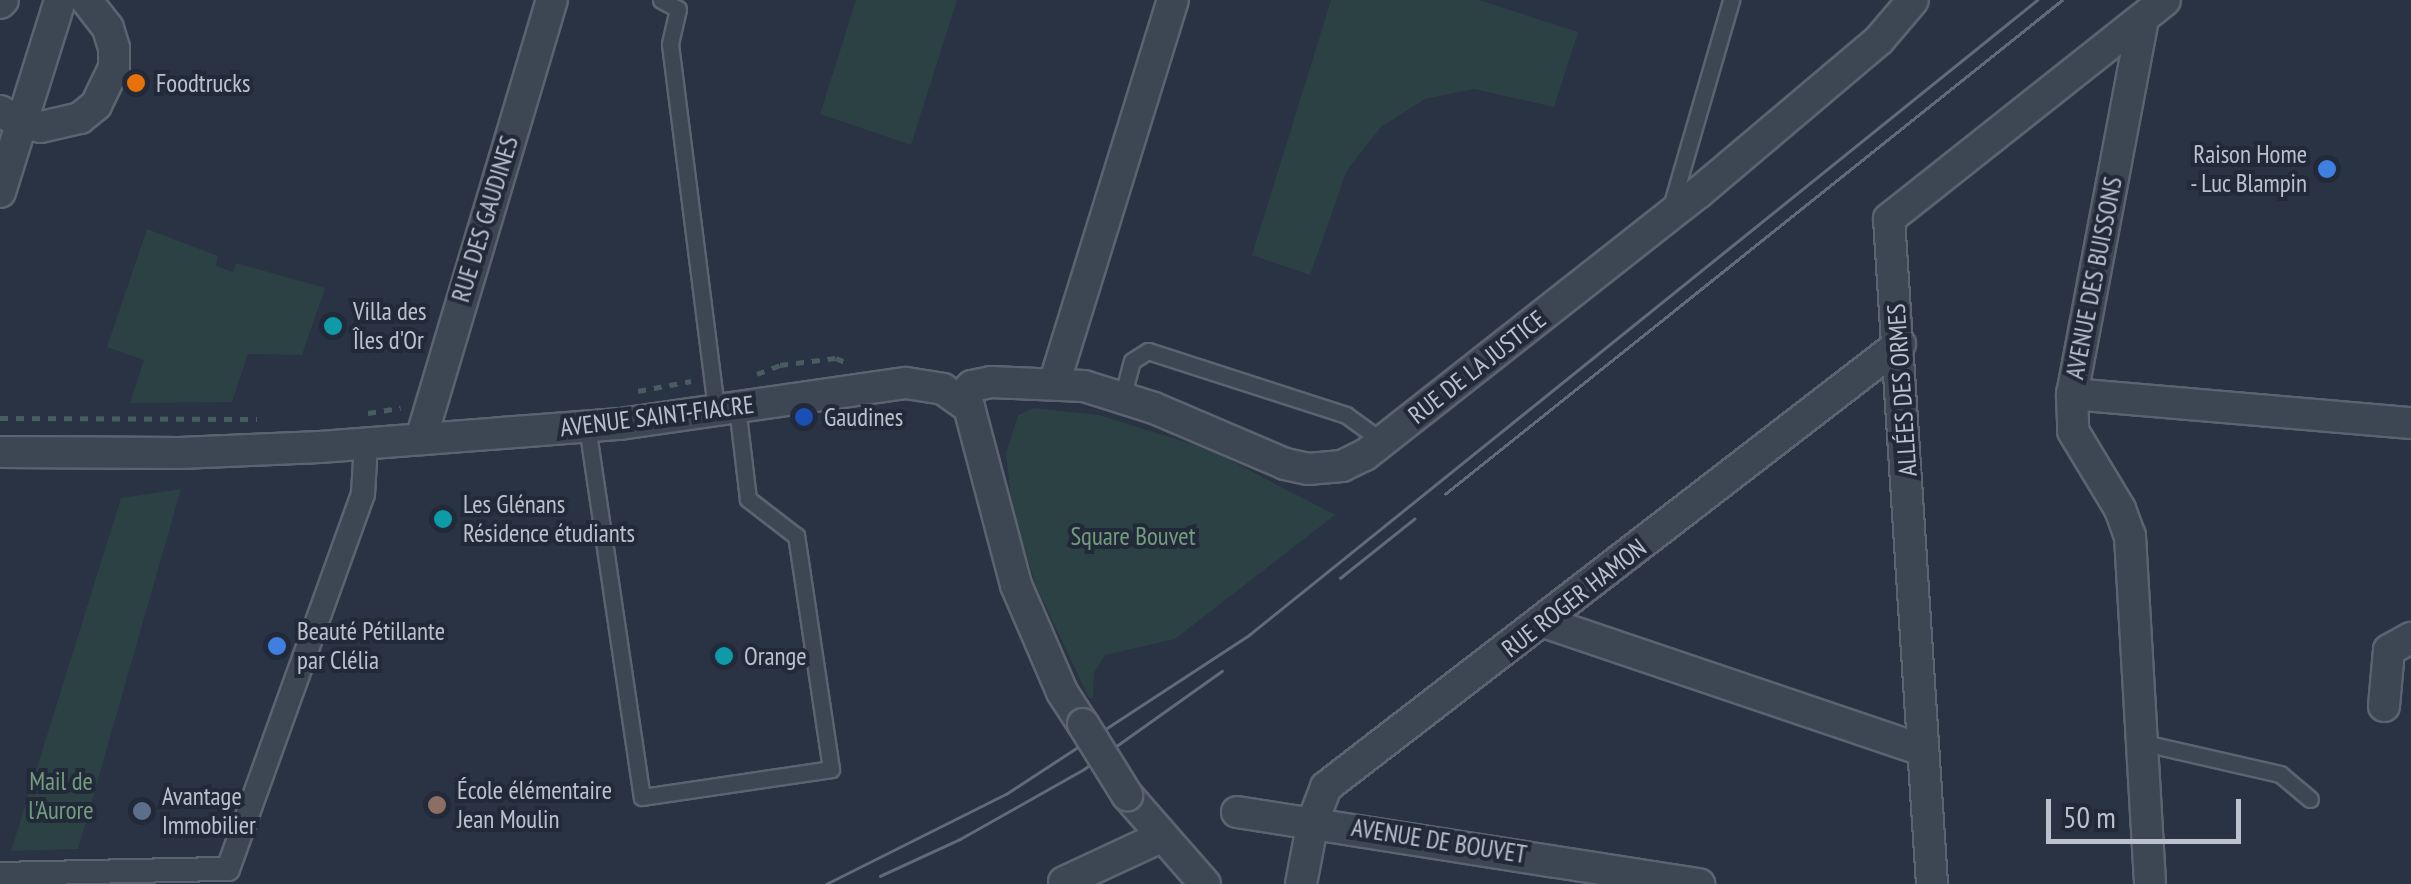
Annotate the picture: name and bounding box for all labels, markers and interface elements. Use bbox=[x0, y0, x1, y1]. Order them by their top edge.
place label: Foodtrucks bbox=[156, 68, 250, 98]
marker: Foodtrucks bbox=[125, 72, 147, 94]
street label: RUE DES GAUDINES bbox=[446, 132, 524, 306]
place label: Raison Home - Luc Blampin bbox=[2188, 140, 2307, 199]
marker: Raison Home - Luc Blampin bbox=[2316, 158, 2338, 180]
street label: AVENUE DES BUISSONS bbox=[2060, 174, 2128, 382]
place label: Villa des Îles d'Or bbox=[353, 297, 427, 356]
street label: ALLÉES DES ORMES bbox=[1881, 303, 1923, 477]
street label: RUE DE LA JUSTICE bbox=[1402, 304, 1552, 430]
marker: Villa des Îles d'Or bbox=[322, 315, 344, 337]
street label: AVENUE SAINT-FIACRE bbox=[558, 389, 756, 443]
place label: Gaudines bbox=[824, 402, 903, 432]
marker: Gaudines bbox=[793, 406, 815, 428]
place label: Les Glénans Résidence étudiants bbox=[463, 490, 635, 549]
marker: Les Glénans Résidence étudiants bbox=[432, 508, 454, 530]
park label: Square Bouvet bbox=[1070, 521, 1196, 551]
street label: RUE ROGER HAMON bbox=[1496, 532, 1652, 664]
place label: Beauté Pétillante par Clélia bbox=[297, 617, 445, 676]
marker: Beauté Pétillante par Clélia bbox=[266, 635, 288, 657]
place label: Orange bbox=[744, 641, 807, 671]
marker: Orange bbox=[713, 645, 735, 667]
park label: Mail de l'Aurore bbox=[28, 767, 94, 826]
place label: École élémentaire Jean Moulin bbox=[457, 776, 612, 835]
scale bar bbox=[2051, 779, 2246, 841]
place label: Avantage Immobilier bbox=[162, 782, 256, 841]
marker: École élémentaire Jean Moulin bbox=[426, 794, 448, 816]
text: 50 m bbox=[2063, 797, 2116, 836]
marker: Avantage Immobilier bbox=[131, 800, 153, 822]
street label: AVENUE DE BOUVET bbox=[1349, 812, 1529, 870]

